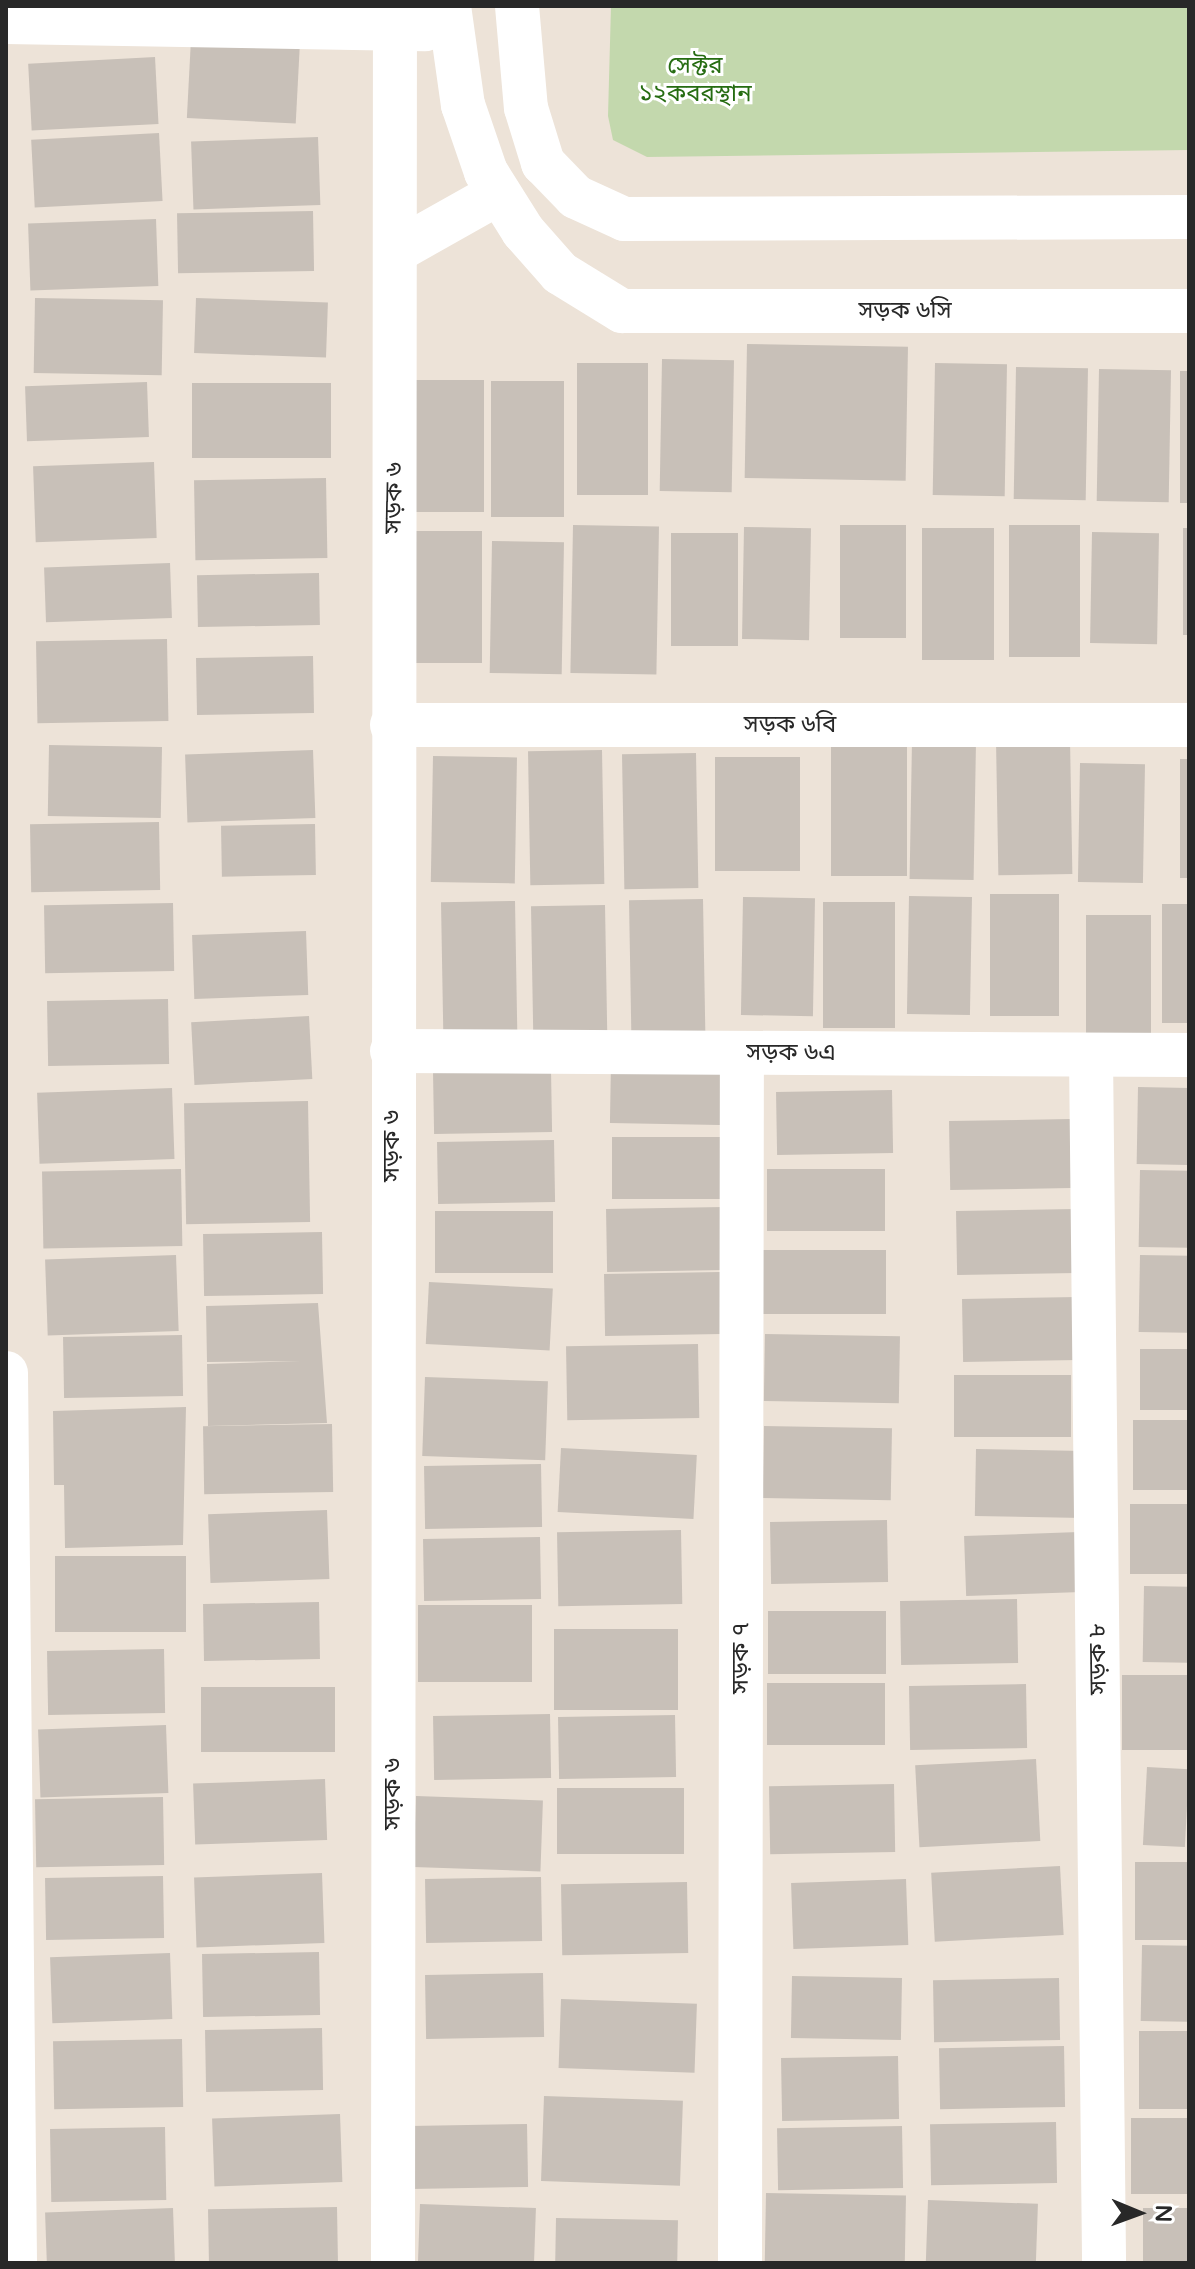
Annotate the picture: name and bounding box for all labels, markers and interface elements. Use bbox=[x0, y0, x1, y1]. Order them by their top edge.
park label: সেক্টর ১২কবরস্থান bbox=[638, 52, 752, 108]
street label: সড়ক ৬সি bbox=[858, 297, 952, 325]
street label: সড়ক ৬ bbox=[379, 462, 409, 534]
street label: সড়ক ৬বি bbox=[744, 711, 836, 739]
street label: সড়ক ৬এ bbox=[746, 1039, 836, 1067]
street label: সড়ক ৬ bbox=[378, 1110, 406, 1182]
street label: সড়ক ৭ bbox=[727, 1622, 755, 1694]
street label: সড়ক ৮ bbox=[1083, 1623, 1113, 1695]
street label: সড়ক ৬ bbox=[379, 1758, 407, 1830]
north arrow bbox=[1099, 2173, 1179, 2253]
text: N bbox=[1150, 2204, 1176, 2222]

